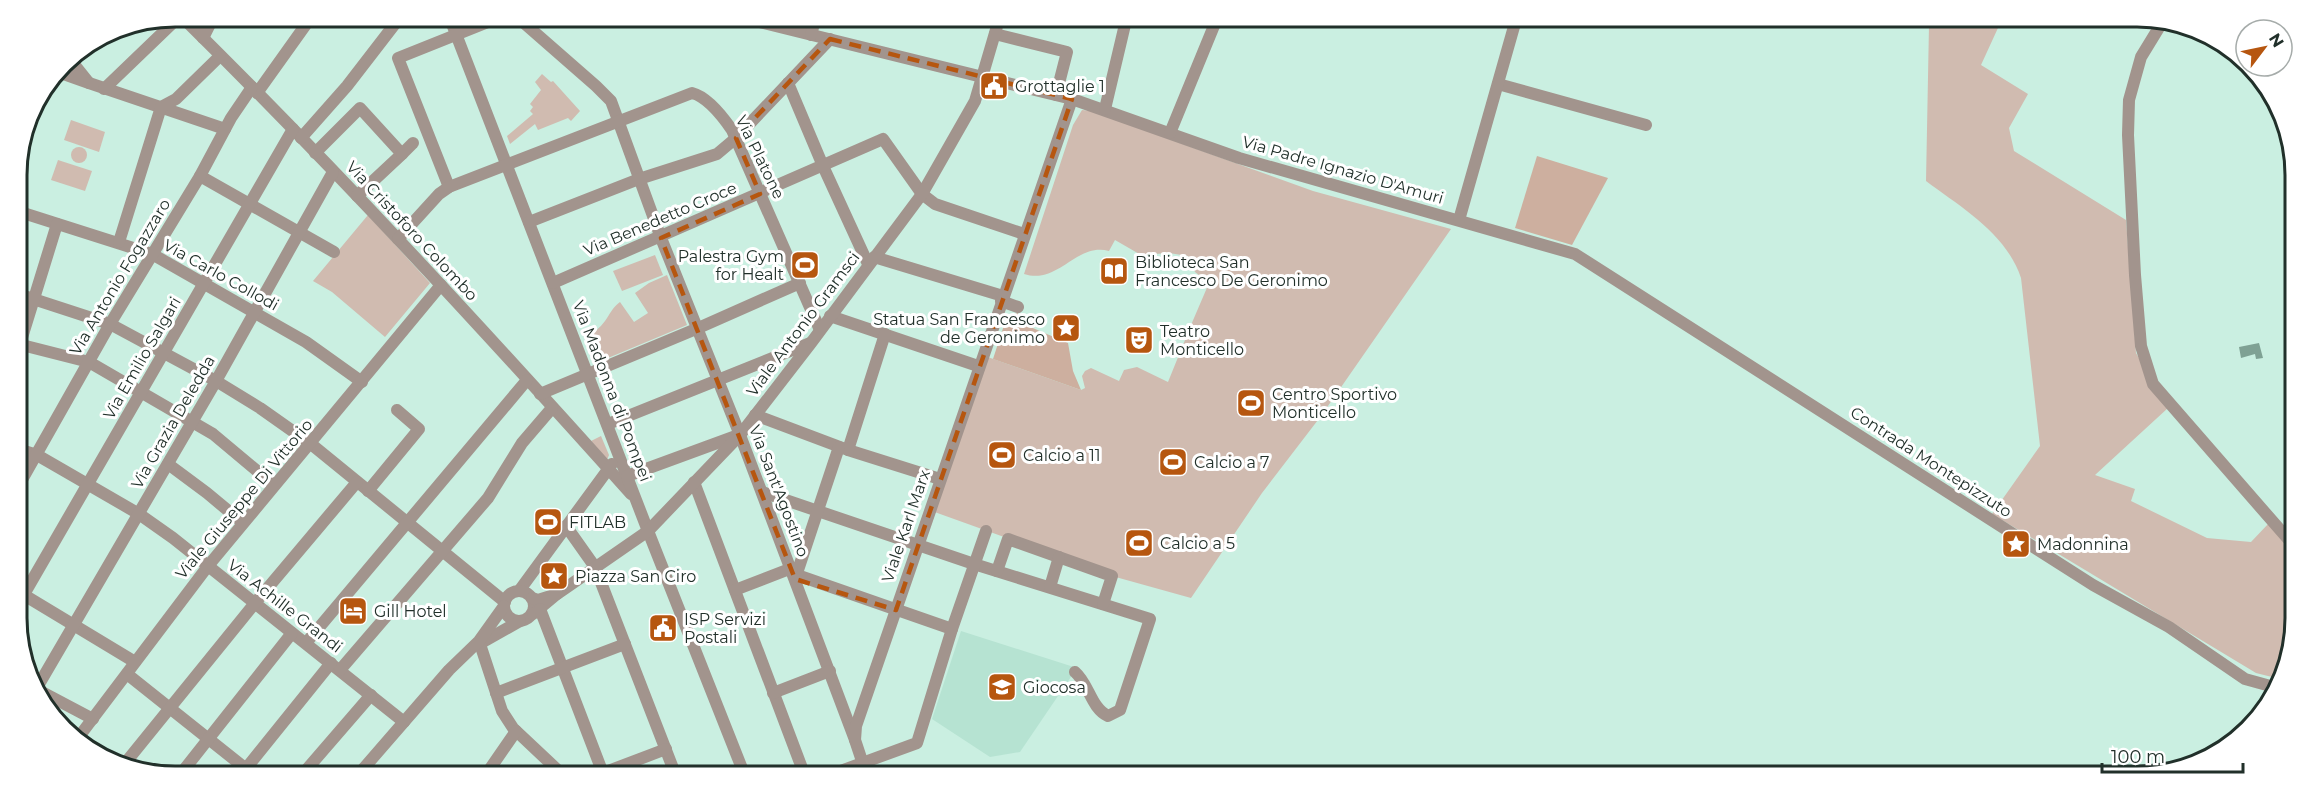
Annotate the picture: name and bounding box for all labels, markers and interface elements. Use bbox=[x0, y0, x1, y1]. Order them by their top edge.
north arrow bbox=[2234, 18, 2294, 78]
text: N bbox=[2265, 30, 2288, 51]
public building icon: Grottaglie 1 bbox=[978, 70, 1010, 102]
place label: Grottaglie 1 bbox=[1015, 77, 1105, 96]
street label: Via Platone bbox=[732, 112, 788, 202]
street label: Via Padre Ignazio D'Amuri bbox=[1240, 132, 1446, 208]
street label: Via Cristoforo Colombo bbox=[342, 157, 482, 305]
street label: Via Benedetto Croce bbox=[581, 178, 739, 260]
street label: Via Antonio Fogazzaro bbox=[66, 195, 174, 359]
street label: Via Carlo Collodi bbox=[160, 235, 282, 315]
place label: Palestra Gym for Healt bbox=[678, 247, 784, 284]
street label: Viale Antonio Gramsci bbox=[742, 248, 864, 400]
sports icon: Palestra Gym for Healt bbox=[789, 249, 821, 281]
place label: Biblioteca San Francesco De Geronimo bbox=[1135, 253, 1328, 290]
library icon: Biblioteca San Francesco De Geronimo bbox=[1098, 255, 1130, 287]
street label: Via Emilio Salgari bbox=[99, 293, 185, 423]
street label: Via Madonna di Pompei bbox=[569, 298, 655, 484]
place label: Statua San Francesco de Geronimo bbox=[873, 310, 1045, 347]
place icon: Statua San Francesco de Geronimo bbox=[1050, 312, 1082, 344]
place label: Teatro Monticello bbox=[1160, 322, 1244, 359]
theatre icon: Teatro Monticello bbox=[1123, 324, 1155, 356]
street label: Via Grazia Deledda bbox=[127, 352, 219, 492]
place label: Centro Sportivo Monticello bbox=[1272, 385, 1397, 422]
sports icon: Centro Sportivo Monticello bbox=[1235, 387, 1267, 419]
street label: Contrada Montepizzuto bbox=[1847, 403, 2015, 521]
street label: Viale Giuseppe Di Vittorio bbox=[171, 415, 317, 583]
street label: Via Sant'Agostino bbox=[745, 422, 813, 560]
sports icon: Calcio a 11 bbox=[986, 439, 1018, 471]
place label: Calcio a 11 bbox=[1023, 446, 1101, 465]
sports icon: Calcio a 7 bbox=[1157, 446, 1189, 478]
place label: Calcio a 7 bbox=[1194, 453, 1269, 472]
street label: Viale Karl Marx bbox=[878, 467, 934, 585]
sports icon: FITLAB bbox=[532, 506, 564, 538]
place label: FITLAB bbox=[569, 513, 626, 532]
sports icon: Calcio a 5 bbox=[1123, 527, 1155, 559]
place icon: Madonnina bbox=[2000, 528, 2032, 560]
place label: Calcio a 5 bbox=[1160, 534, 1235, 553]
place label: Madonnina bbox=[2037, 535, 2129, 554]
street label: Via Achille Grandi bbox=[224, 555, 346, 657]
place icon: Piazza San Ciro bbox=[538, 560, 570, 592]
place label: Piazza San Ciro bbox=[575, 567, 696, 586]
hotel icon: Gill Hotel bbox=[337, 595, 369, 627]
place label: Gill Hotel bbox=[374, 602, 447, 621]
place label: ISP Servizi Postali bbox=[684, 610, 766, 647]
public building icon: ISP Servizi Postali bbox=[647, 612, 679, 644]
school or university icon: Giocosa bbox=[986, 671, 1018, 703]
place label: Giocosa bbox=[1023, 678, 1086, 697]
scale bar bbox=[2102, 736, 2243, 774]
text: 100 m bbox=[2111, 746, 2165, 768]

